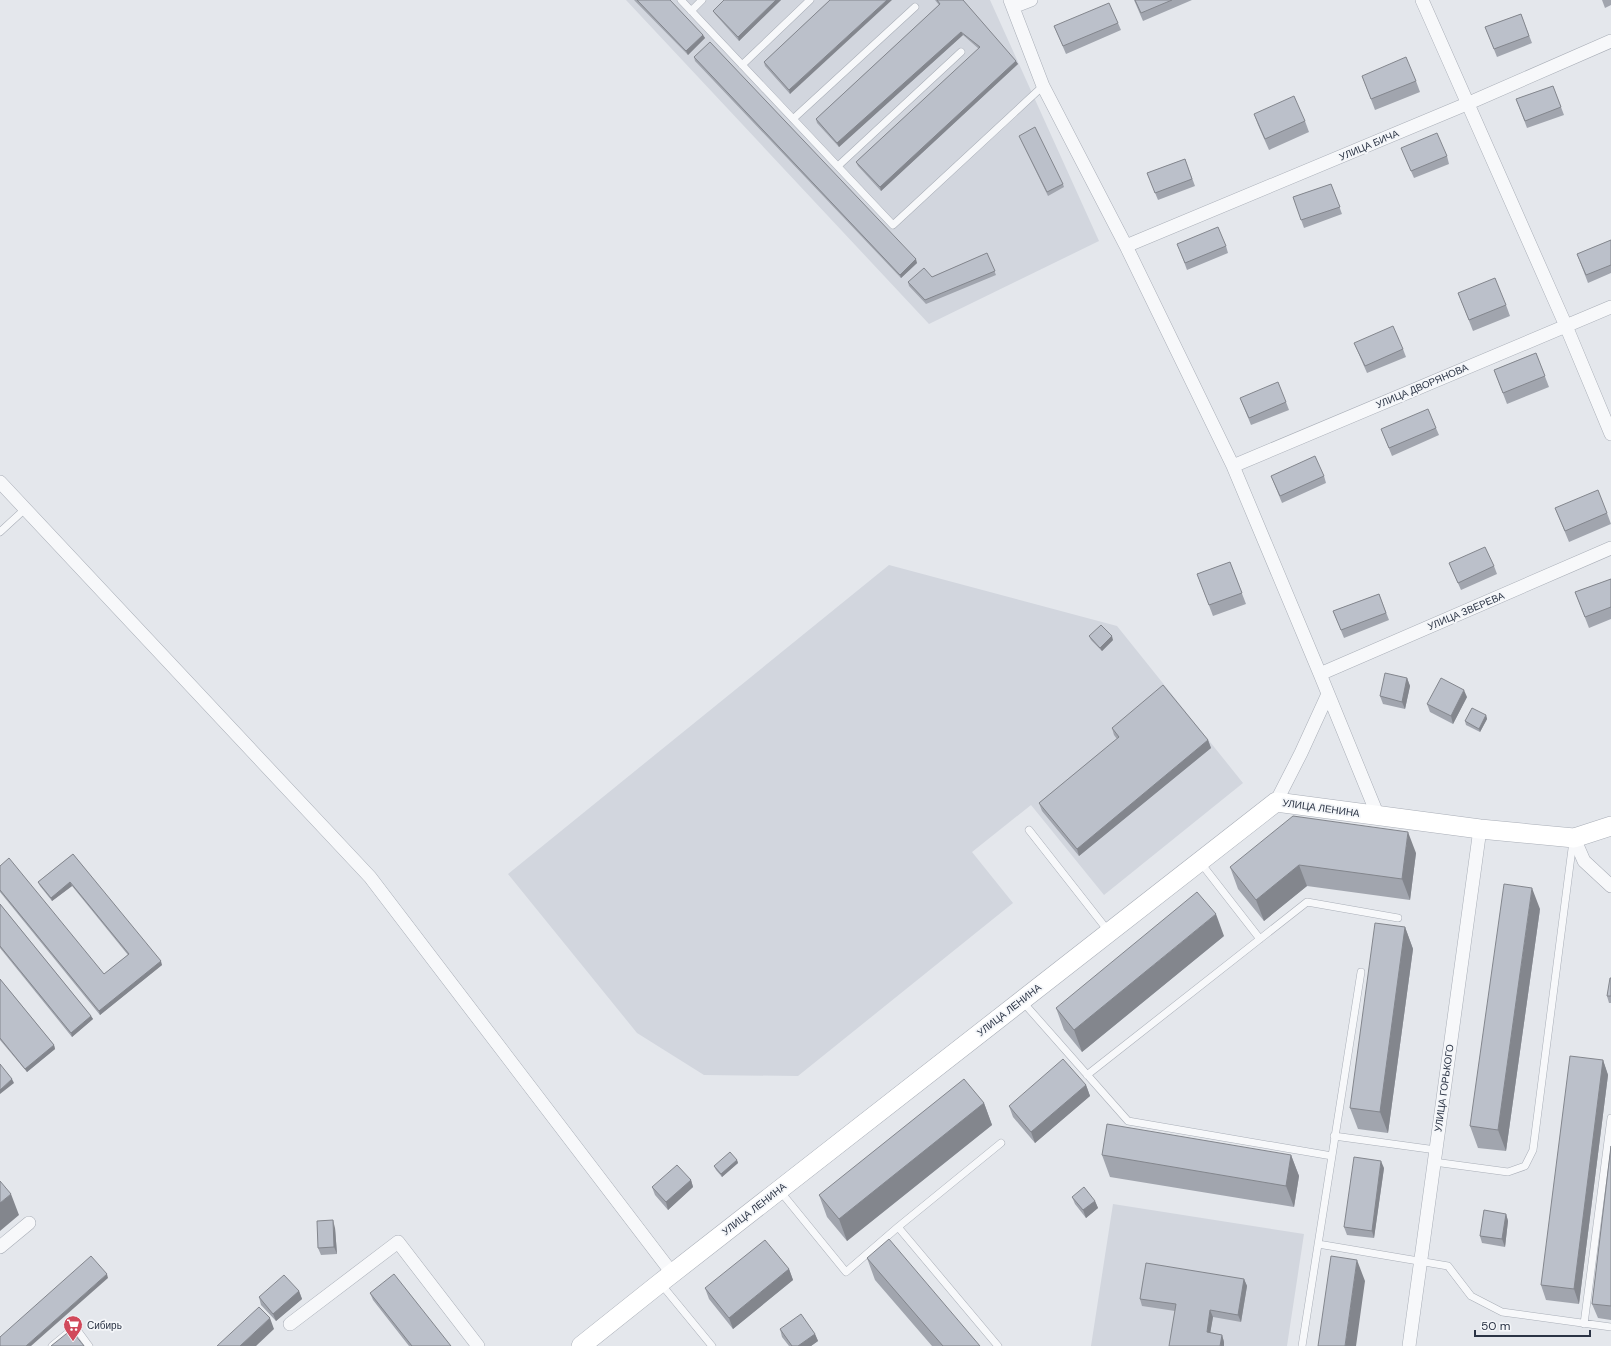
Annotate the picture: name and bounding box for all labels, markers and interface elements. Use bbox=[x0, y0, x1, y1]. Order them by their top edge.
street label: УЛИЦА БИЧА bbox=[1337, 126, 1401, 163]
street label: УЛИЦА ДВОРЯНОВА bbox=[1374, 361, 1470, 411]
street label: УЛИЦА ЗВЕРЕВА bbox=[1426, 589, 1507, 633]
street label: УЛИЦА ЛЕНИНА bbox=[1281, 796, 1361, 820]
street label: УЛИЦА ЛЕНИНА bbox=[974, 981, 1044, 1039]
street label: УЛИЦА ГОРЬКОГО bbox=[1431, 1043, 1457, 1133]
street label: УЛИЦА ЛЕНИНА bbox=[719, 1180, 789, 1238]
scale bar bbox=[1475, 1312, 1590, 1338]
supermarket icon: Сибирь bbox=[62, 1314, 84, 1342]
text: 50 m bbox=[1481, 1318, 1510, 1334]
place label: Сибирь bbox=[87, 1319, 122, 1332]

